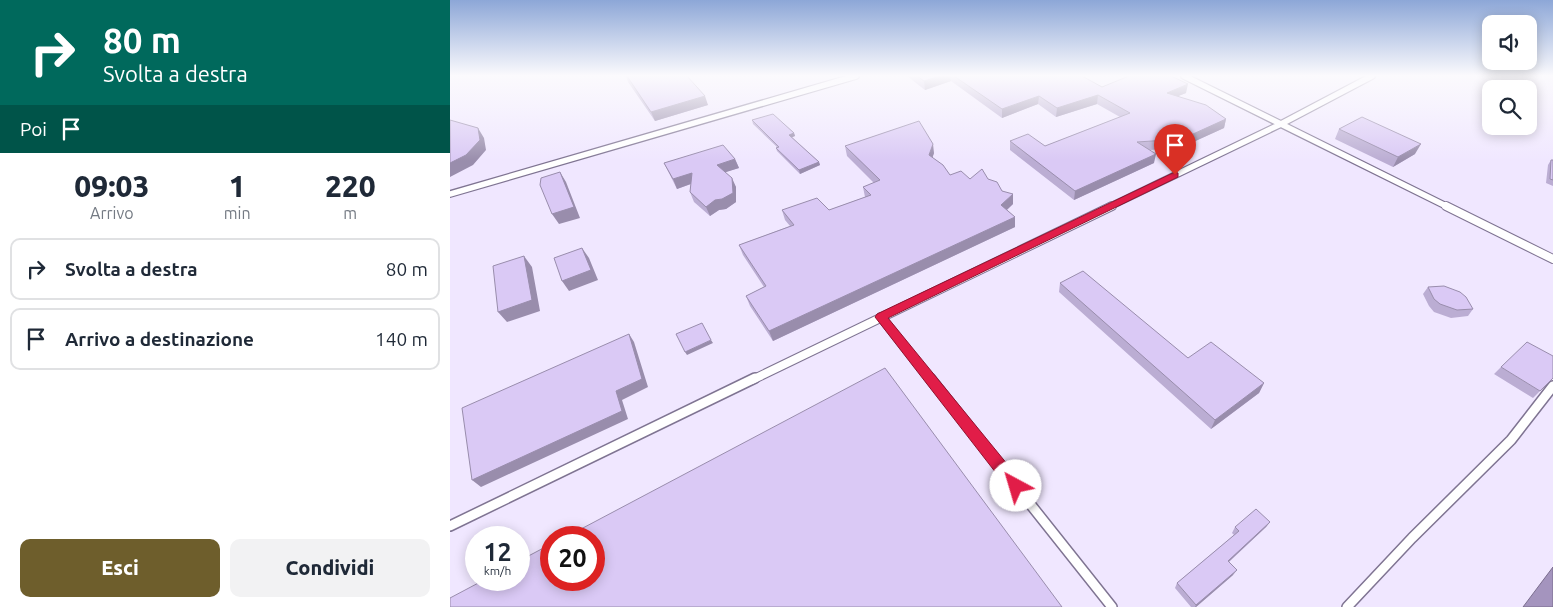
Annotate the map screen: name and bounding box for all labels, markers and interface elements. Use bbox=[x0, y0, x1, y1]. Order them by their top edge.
map controls bbox=[1482, 15, 1537, 135]
button: sound bbox=[1482, 15, 1537, 70]
icon: right bbox=[20, 20, 85, 85]
text: 80 m bbox=[103, 20, 181, 60]
text: Svolta a destra bbox=[103, 61, 248, 86]
button: search bbox=[1482, 80, 1537, 135]
icon: arrive bbox=[57, 115, 85, 143]
text: Poi bbox=[20, 118, 47, 140]
pin bbox=[1154, 124, 1196, 175]
icon: arrive bbox=[1161, 131, 1189, 159]
text: 09:03 bbox=[74, 169, 149, 203]
text: 1 bbox=[229, 169, 246, 203]
text: 220 bbox=[325, 169, 376, 203]
text: Arrivo bbox=[90, 204, 134, 222]
text: min bbox=[224, 204, 251, 222]
text: m bbox=[343, 204, 357, 222]
icon: right bbox=[22, 255, 50, 283]
text: Svolta a destra bbox=[65, 258, 198, 280]
text: 80 m bbox=[386, 258, 428, 280]
icon: arrive bbox=[22, 325, 50, 353]
text: Arrivo a destinazione bbox=[65, 328, 254, 350]
text: 140 m bbox=[375, 328, 428, 350]
position arrow bbox=[989, 459, 1041, 511]
speed limit sign: 20 bbox=[540, 526, 605, 591]
text: 12 bbox=[483, 538, 512, 566]
button: Esci bbox=[20, 539, 220, 597]
button: Condividi bbox=[230, 539, 430, 597]
text: km/h bbox=[484, 564, 511, 577]

